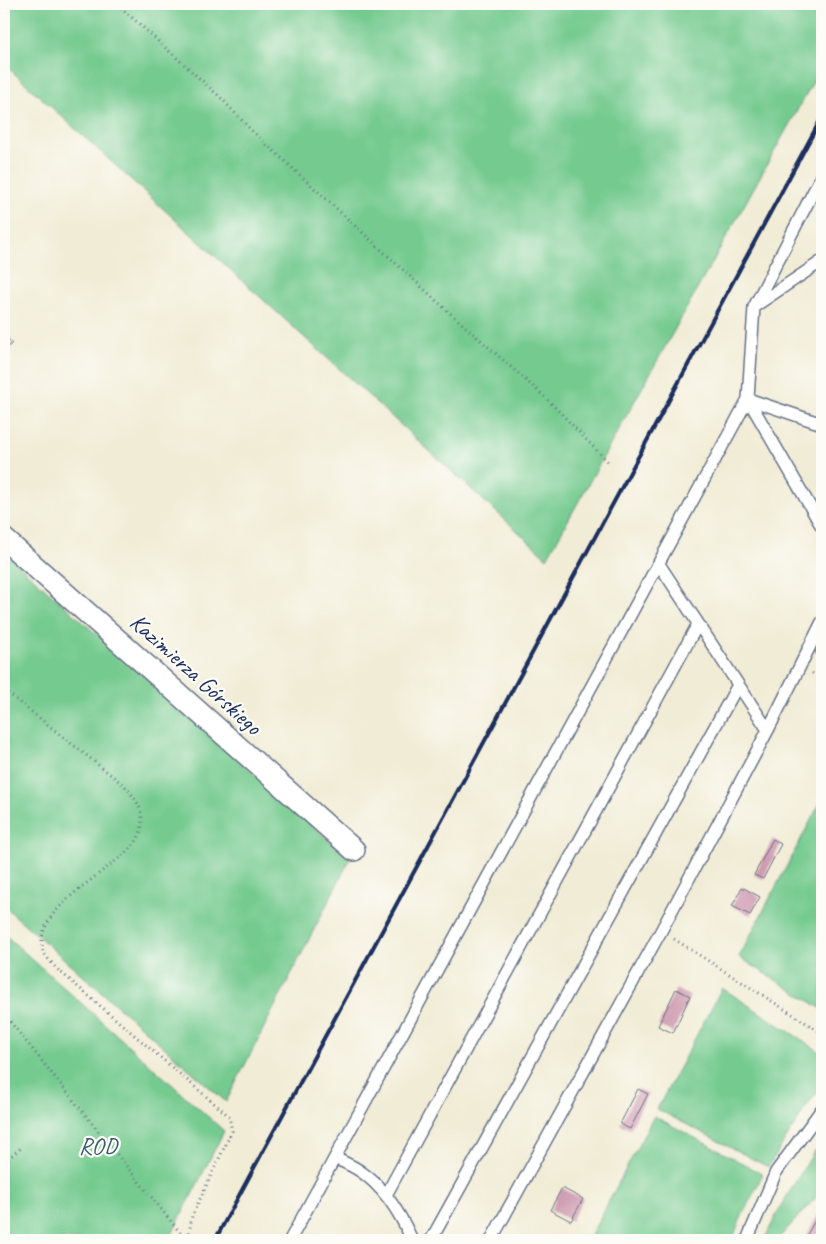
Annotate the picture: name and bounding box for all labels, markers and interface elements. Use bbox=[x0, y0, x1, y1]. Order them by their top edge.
street label: Kazimierza Górskiego bbox=[124, 607, 269, 742]
park label: ROD bbox=[79, 1131, 119, 1161]

